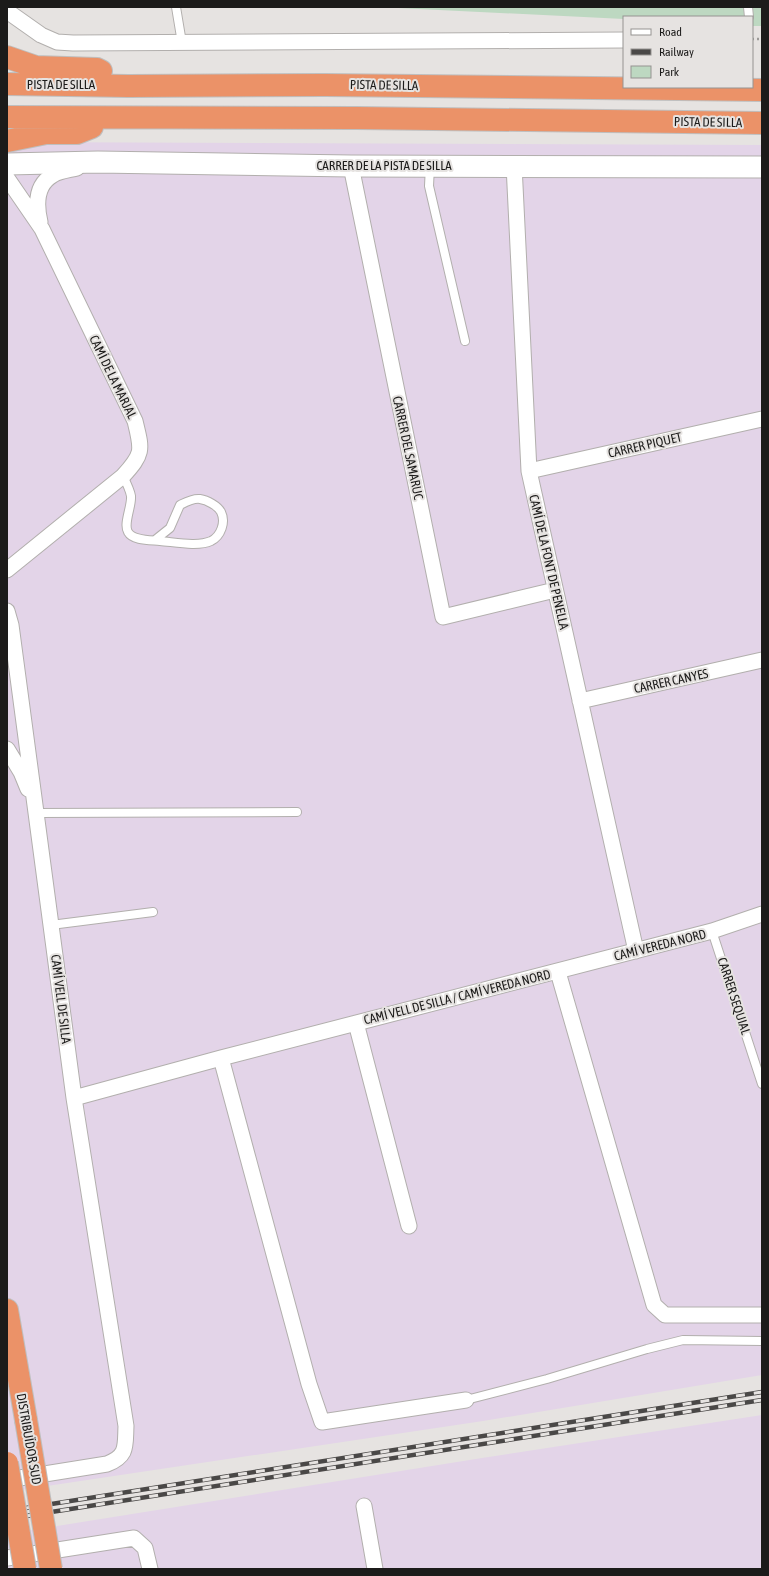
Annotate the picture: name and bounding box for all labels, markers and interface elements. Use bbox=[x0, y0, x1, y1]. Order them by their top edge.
legend bbox=[623, 16, 753, 88]
text: Road bbox=[659, 25, 682, 39]
text: Railway bbox=[659, 45, 694, 59]
text: Park bbox=[659, 65, 680, 79]
street label: PISTA DE SILLA bbox=[27, 77, 96, 92]
street label: PISTA DE SILLA bbox=[350, 77, 419, 93]
street label: PISTA DE SILLA bbox=[674, 114, 743, 130]
street label: CARRER DE LA PISTA DE SILLA bbox=[316, 158, 452, 173]
street label: CAMÍ DE LA MARJAL bbox=[86, 333, 140, 421]
street label: CARRER DEL SAMARUC bbox=[390, 395, 426, 501]
street label: CARRER PIQUET bbox=[607, 429, 684, 461]
street label: CAMÍ DE LA FONT DE PENELLA bbox=[526, 493, 572, 632]
street label: CARRER CANYES bbox=[632, 666, 710, 696]
street label: CAMÍ VEREDA NORD bbox=[612, 926, 708, 964]
street label: CAMÍ VELL DE SILLA bbox=[48, 954, 74, 1045]
street label: CARRER SEQUIAL bbox=[715, 956, 753, 1036]
street label: CAMÍ VELL DE SILLA / CAMÍ VEREDA NORD bbox=[362, 967, 552, 1027]
street label: DISTRIBUÏDOR SUD bbox=[14, 1392, 44, 1486]

